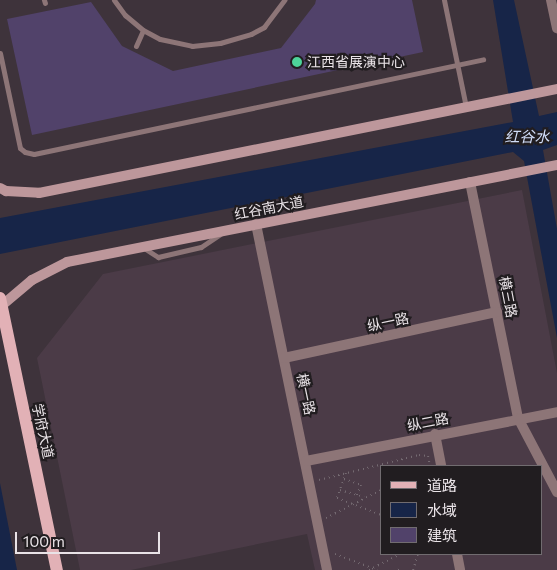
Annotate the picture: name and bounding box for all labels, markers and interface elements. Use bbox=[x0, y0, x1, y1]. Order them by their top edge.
place label: 江西省展演中心 bbox=[307, 54, 405, 70]
marker: 江西省展演中心 bbox=[291, 56, 303, 68]
water label: 红谷水 bbox=[505, 128, 549, 146]
street label: 红谷南大道 bbox=[233, 193, 305, 223]
street label: 横三路 bbox=[496, 275, 520, 319]
street label: 纵一路 bbox=[366, 309, 410, 335]
street label: 横一路 bbox=[293, 372, 319, 416]
street label: 学府大道 bbox=[29, 402, 57, 460]
street label: 纵二路 bbox=[406, 410, 450, 434]
legend bbox=[380, 465, 542, 555]
text: 道路 bbox=[427, 476, 457, 494]
text: 水域 bbox=[427, 501, 457, 519]
scale bar bbox=[18, 522, 162, 554]
text: 建筑 bbox=[427, 526, 457, 544]
text: 100 m bbox=[23, 532, 65, 550]

